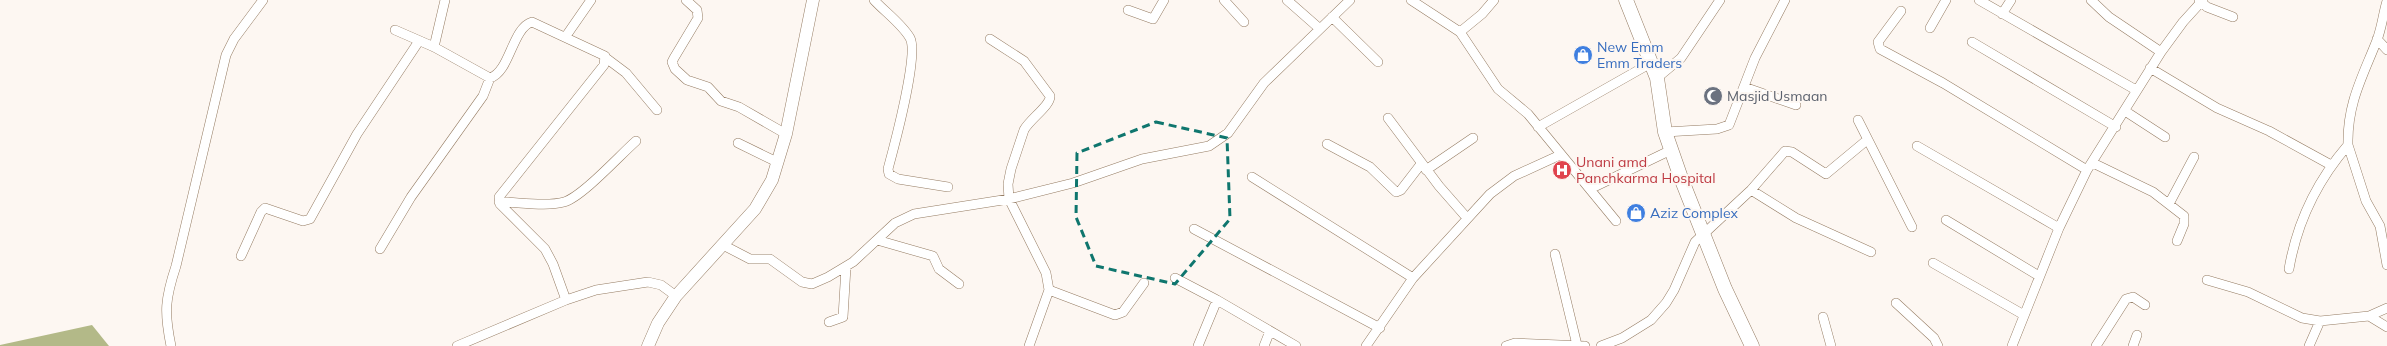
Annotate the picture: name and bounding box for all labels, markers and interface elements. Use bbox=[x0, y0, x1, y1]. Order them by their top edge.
place label: New Emm Emm Traders bbox=[1597, 38, 1682, 72]
shop icon: New Emm Emm Traders bbox=[1572, 44, 1594, 66]
mosque icon: Masjid Usmaan bbox=[1702, 85, 1724, 107]
place label: Masjid Usmaan bbox=[1727, 87, 1828, 105]
place label: Unani amd Panchkarma Hospital bbox=[1576, 153, 1716, 187]
hospital icon: Unani amd Panchkarma Hospital bbox=[1551, 159, 1573, 181]
shop icon: Aziz Complex bbox=[1625, 202, 1647, 224]
place label: Aziz Complex bbox=[1650, 204, 1738, 222]

